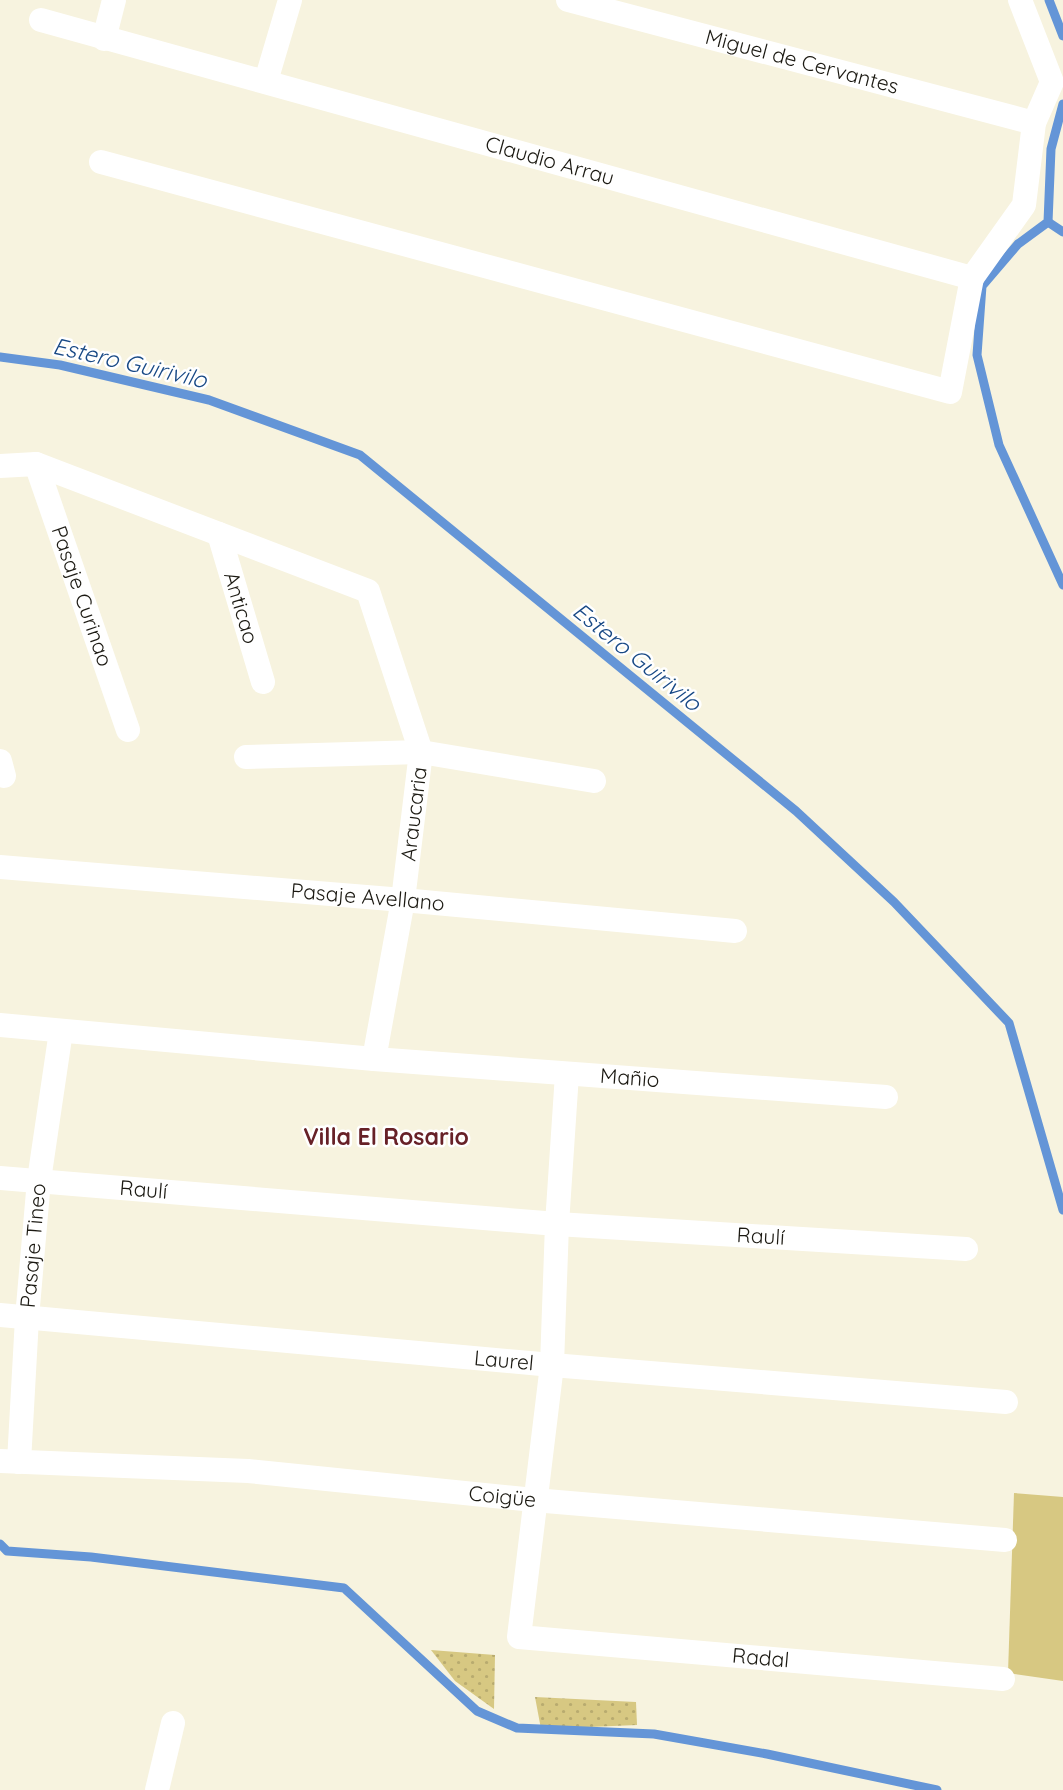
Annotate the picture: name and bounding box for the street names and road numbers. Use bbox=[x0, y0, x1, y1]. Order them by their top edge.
street label: Miguel de Cervantes bbox=[703, 23, 902, 99]
street label: Claudio Arrau bbox=[483, 130, 618, 190]
street label: Pasaje Curinao bbox=[46, 522, 119, 670]
street label: Anticao bbox=[219, 569, 265, 647]
street label: Araucaria bbox=[394, 765, 432, 863]
street label: Pasaje Avellano bbox=[290, 877, 446, 916]
street label: Mañio bbox=[599, 1062, 660, 1092]
street label: Raulí bbox=[119, 1174, 169, 1204]
street label: Pasaje Tineo bbox=[14, 1182, 51, 1309]
street label: Raulí bbox=[736, 1221, 786, 1250]
street label: Laurel bbox=[473, 1344, 535, 1375]
street label: Coigüe bbox=[468, 1479, 538, 1512]
street label: Radal bbox=[731, 1642, 790, 1672]

